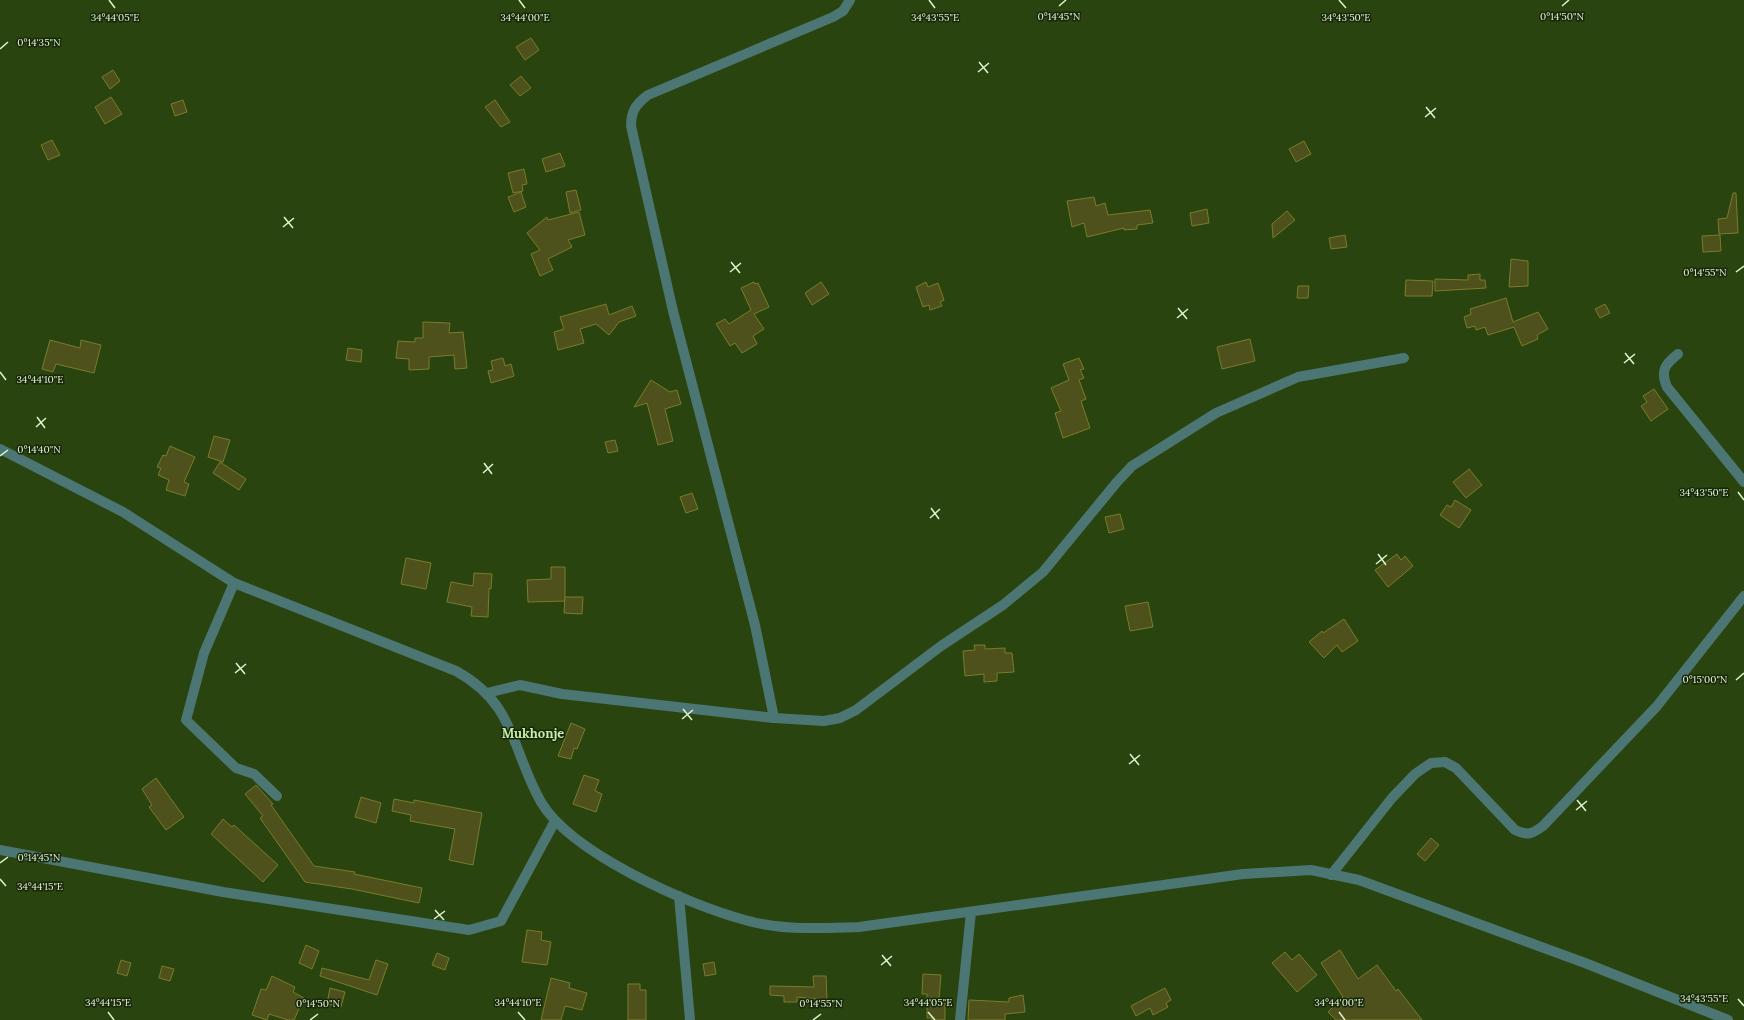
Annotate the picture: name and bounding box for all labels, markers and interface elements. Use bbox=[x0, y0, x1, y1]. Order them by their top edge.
text: 0°14'45"N bbox=[1038, 10, 1081, 23]
text: 0°14'50"N bbox=[1540, 10, 1584, 23]
text: 34°44'05"E bbox=[91, 11, 139, 24]
text: 34°44'00"E bbox=[500, 11, 550, 24]
text: 34°43'55"E bbox=[911, 11, 959, 24]
text: 34°43'50"E bbox=[1322, 11, 1371, 24]
text: 0°14'35"N bbox=[17, 36, 61, 49]
text: 0°14'55"N bbox=[1683, 266, 1727, 279]
text: 34°44'10"E bbox=[17, 373, 63, 386]
text: 0°14'40"N bbox=[17, 443, 61, 456]
text: 34°43'50"E bbox=[1680, 486, 1729, 499]
text: 0°15'00"N bbox=[1683, 673, 1728, 686]
district label: Mukhonje bbox=[502, 725, 564, 742]
text: 0°14'45"N bbox=[18, 851, 61, 864]
text: 34°44'15"E bbox=[17, 880, 63, 893]
text: 34°43'55"E bbox=[1680, 992, 1728, 1005]
text: 34°44'15"E bbox=[85, 996, 131, 1009]
text: 34°44'10"E bbox=[495, 996, 541, 1009]
text: 34°44'05"E bbox=[904, 996, 952, 1009]
text: 34°44'00"E bbox=[1314, 996, 1364, 1009]
text: 0°14'50"N bbox=[296, 997, 340, 1010]
text: 0°14'55"N bbox=[799, 997, 843, 1010]

